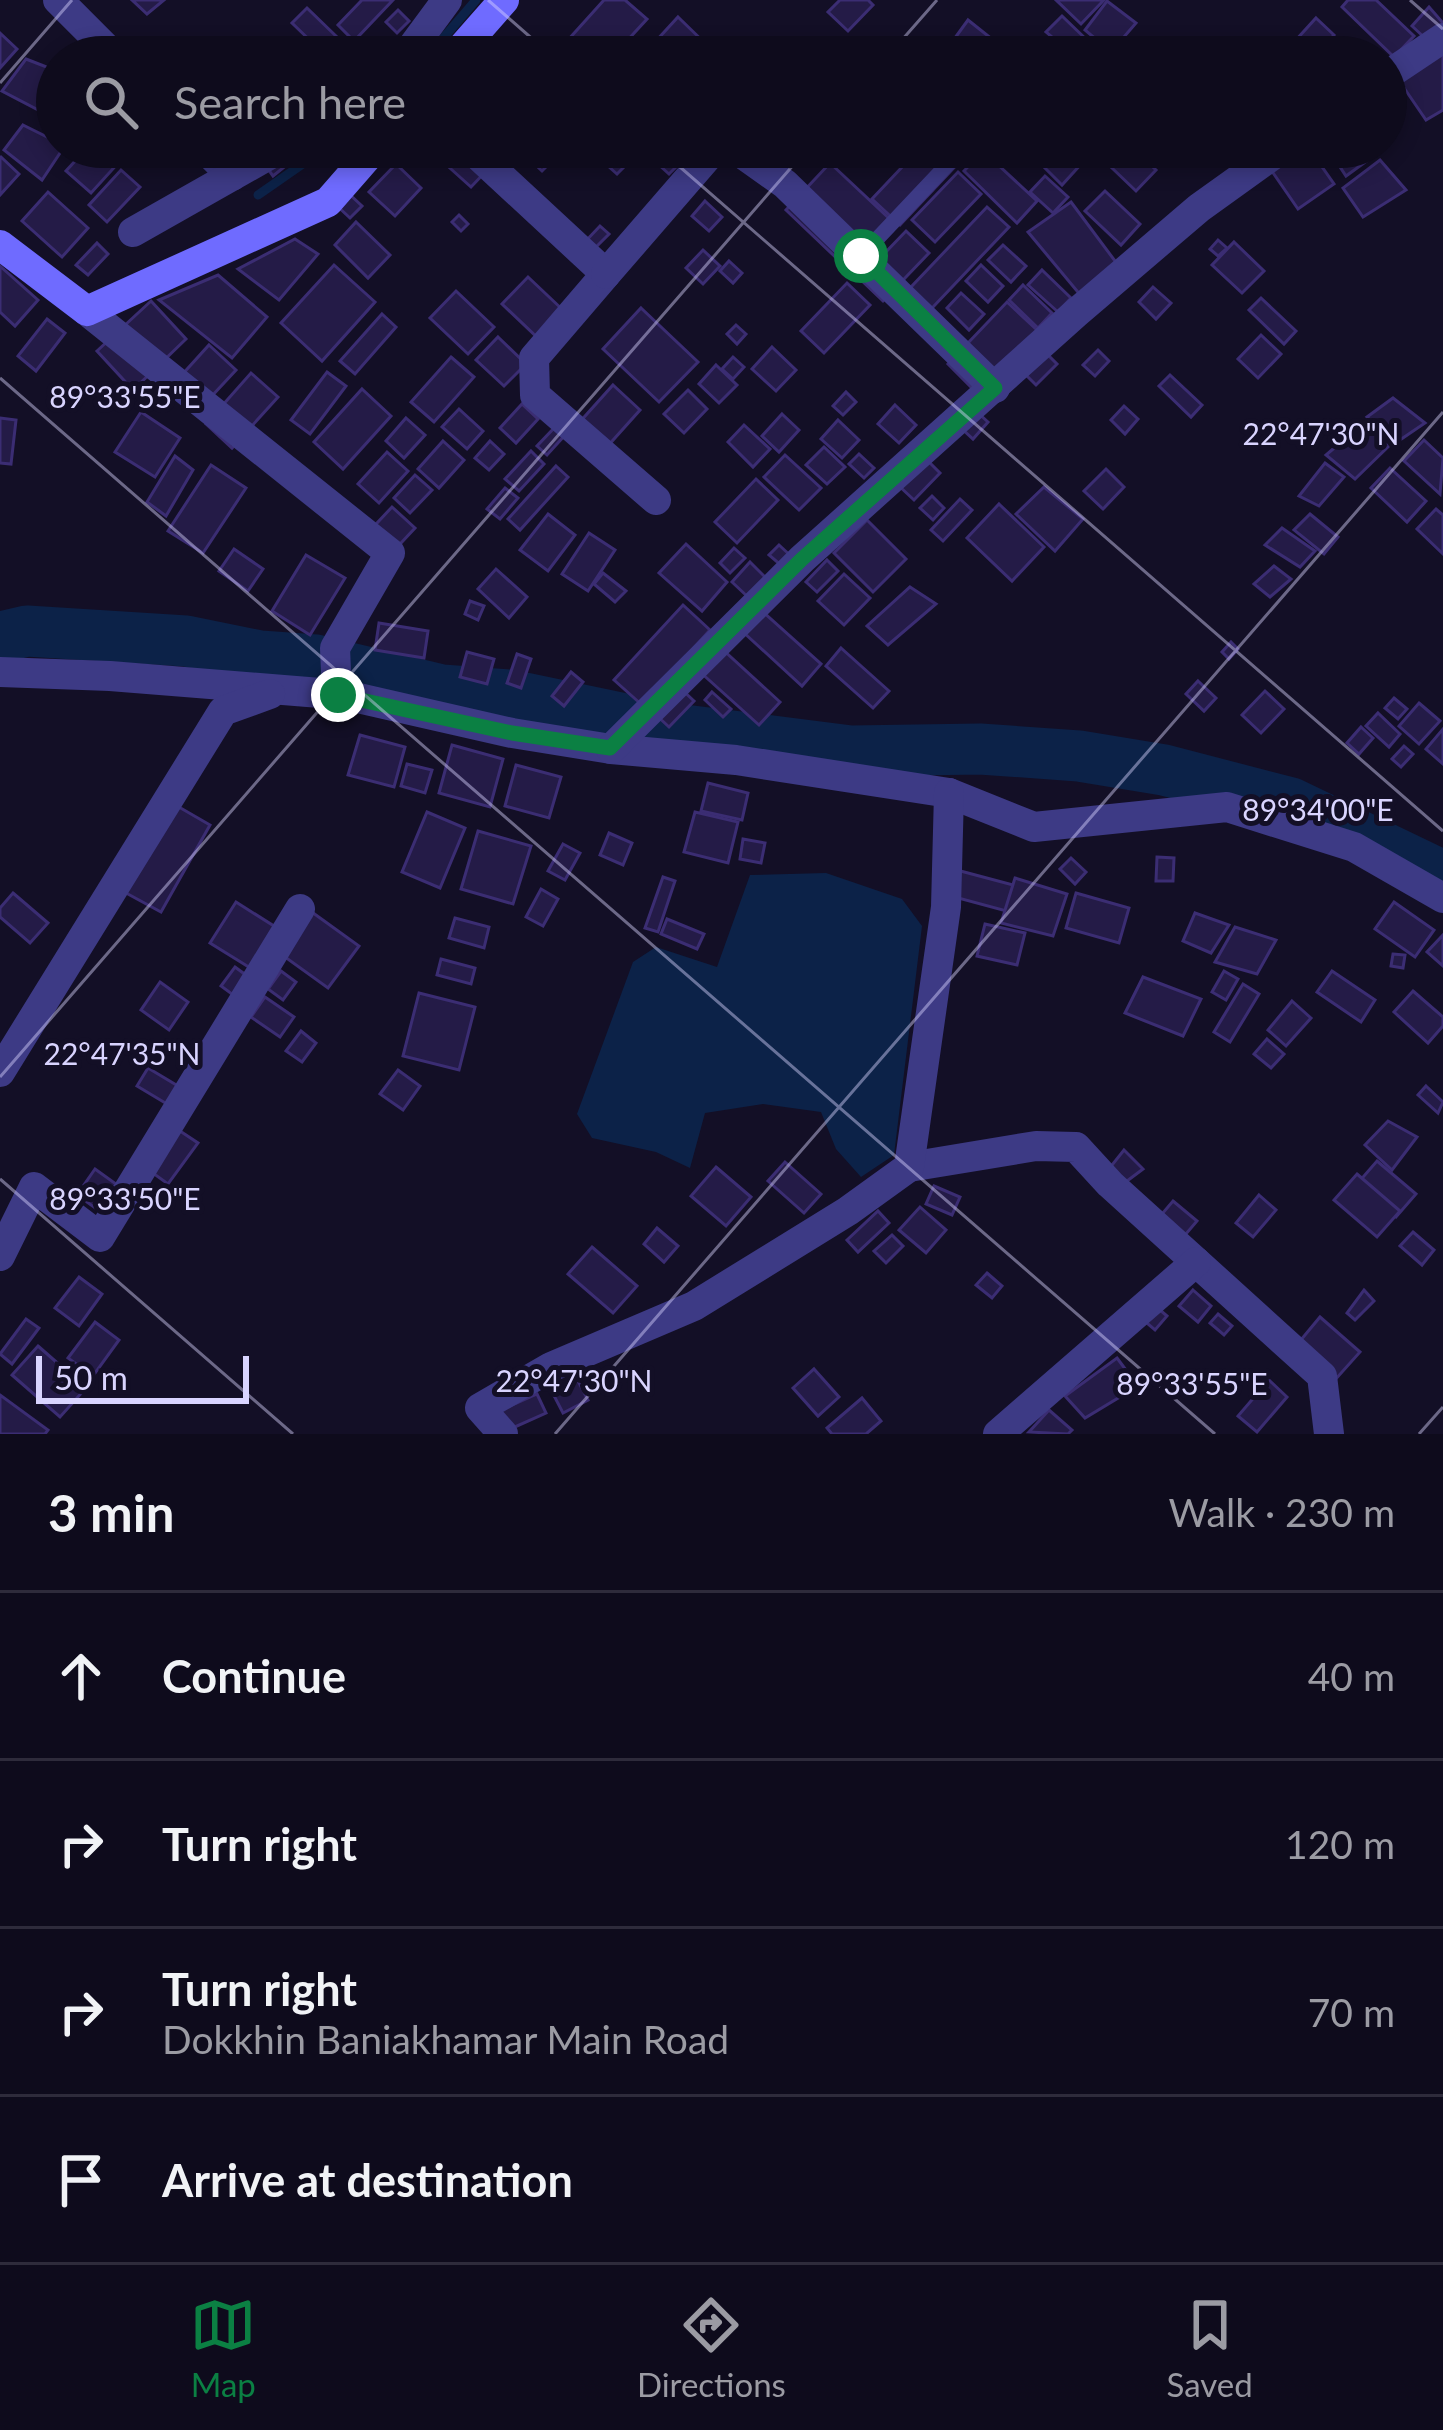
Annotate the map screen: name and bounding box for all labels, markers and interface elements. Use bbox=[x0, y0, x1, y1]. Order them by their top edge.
search box bbox=[36, 36, 1407, 168]
icon: search bbox=[78, 69, 144, 135]
text: Search here bbox=[174, 75, 406, 129]
route start bbox=[834, 229, 888, 283]
text: 89°33'55"E bbox=[49, 378, 201, 414]
text: 22°47'30"N bbox=[1243, 415, 1399, 451]
route end bbox=[311, 668, 365, 722]
text: 89°34'00"E bbox=[1242, 791, 1394, 827]
text: 22°47'35"N bbox=[44, 1035, 200, 1071]
text: 89°33'50"E bbox=[49, 1180, 201, 1216]
scale bar bbox=[36, 1350, 249, 1403]
text: 50 m bbox=[54, 1357, 128, 1397]
text: 22°47'30"N bbox=[496, 1362, 652, 1398]
text: 89°33'55"E bbox=[1116, 1365, 1268, 1401]
text: 3 min bbox=[48, 1482, 174, 1543]
text: Walk · 230 m bbox=[1168, 1489, 1395, 1535]
icon: ahead bbox=[48, 1643, 114, 1709]
text: Continue bbox=[162, 1649, 346, 1703]
text: 40 m bbox=[1308, 1653, 1395, 1699]
icon: right bbox=[48, 1811, 114, 1877]
text: Turn right bbox=[162, 1817, 357, 1871]
text: 120 m bbox=[1285, 1821, 1395, 1867]
text: Turn right bbox=[162, 1962, 357, 2016]
icon: right bbox=[48, 1979, 114, 2045]
text: 70 m bbox=[1308, 1989, 1395, 2035]
text: Dokkhin Baniakhamar Main Road bbox=[162, 2016, 729, 2062]
icon: arrive bbox=[48, 2147, 114, 2213]
text: Arrive at destination bbox=[162, 2153, 573, 2207]
tab: Map bbox=[190, 2292, 256, 2404]
tab: Directions bbox=[637, 2292, 786, 2404]
tab: Saved bbox=[1166, 2292, 1253, 2404]

